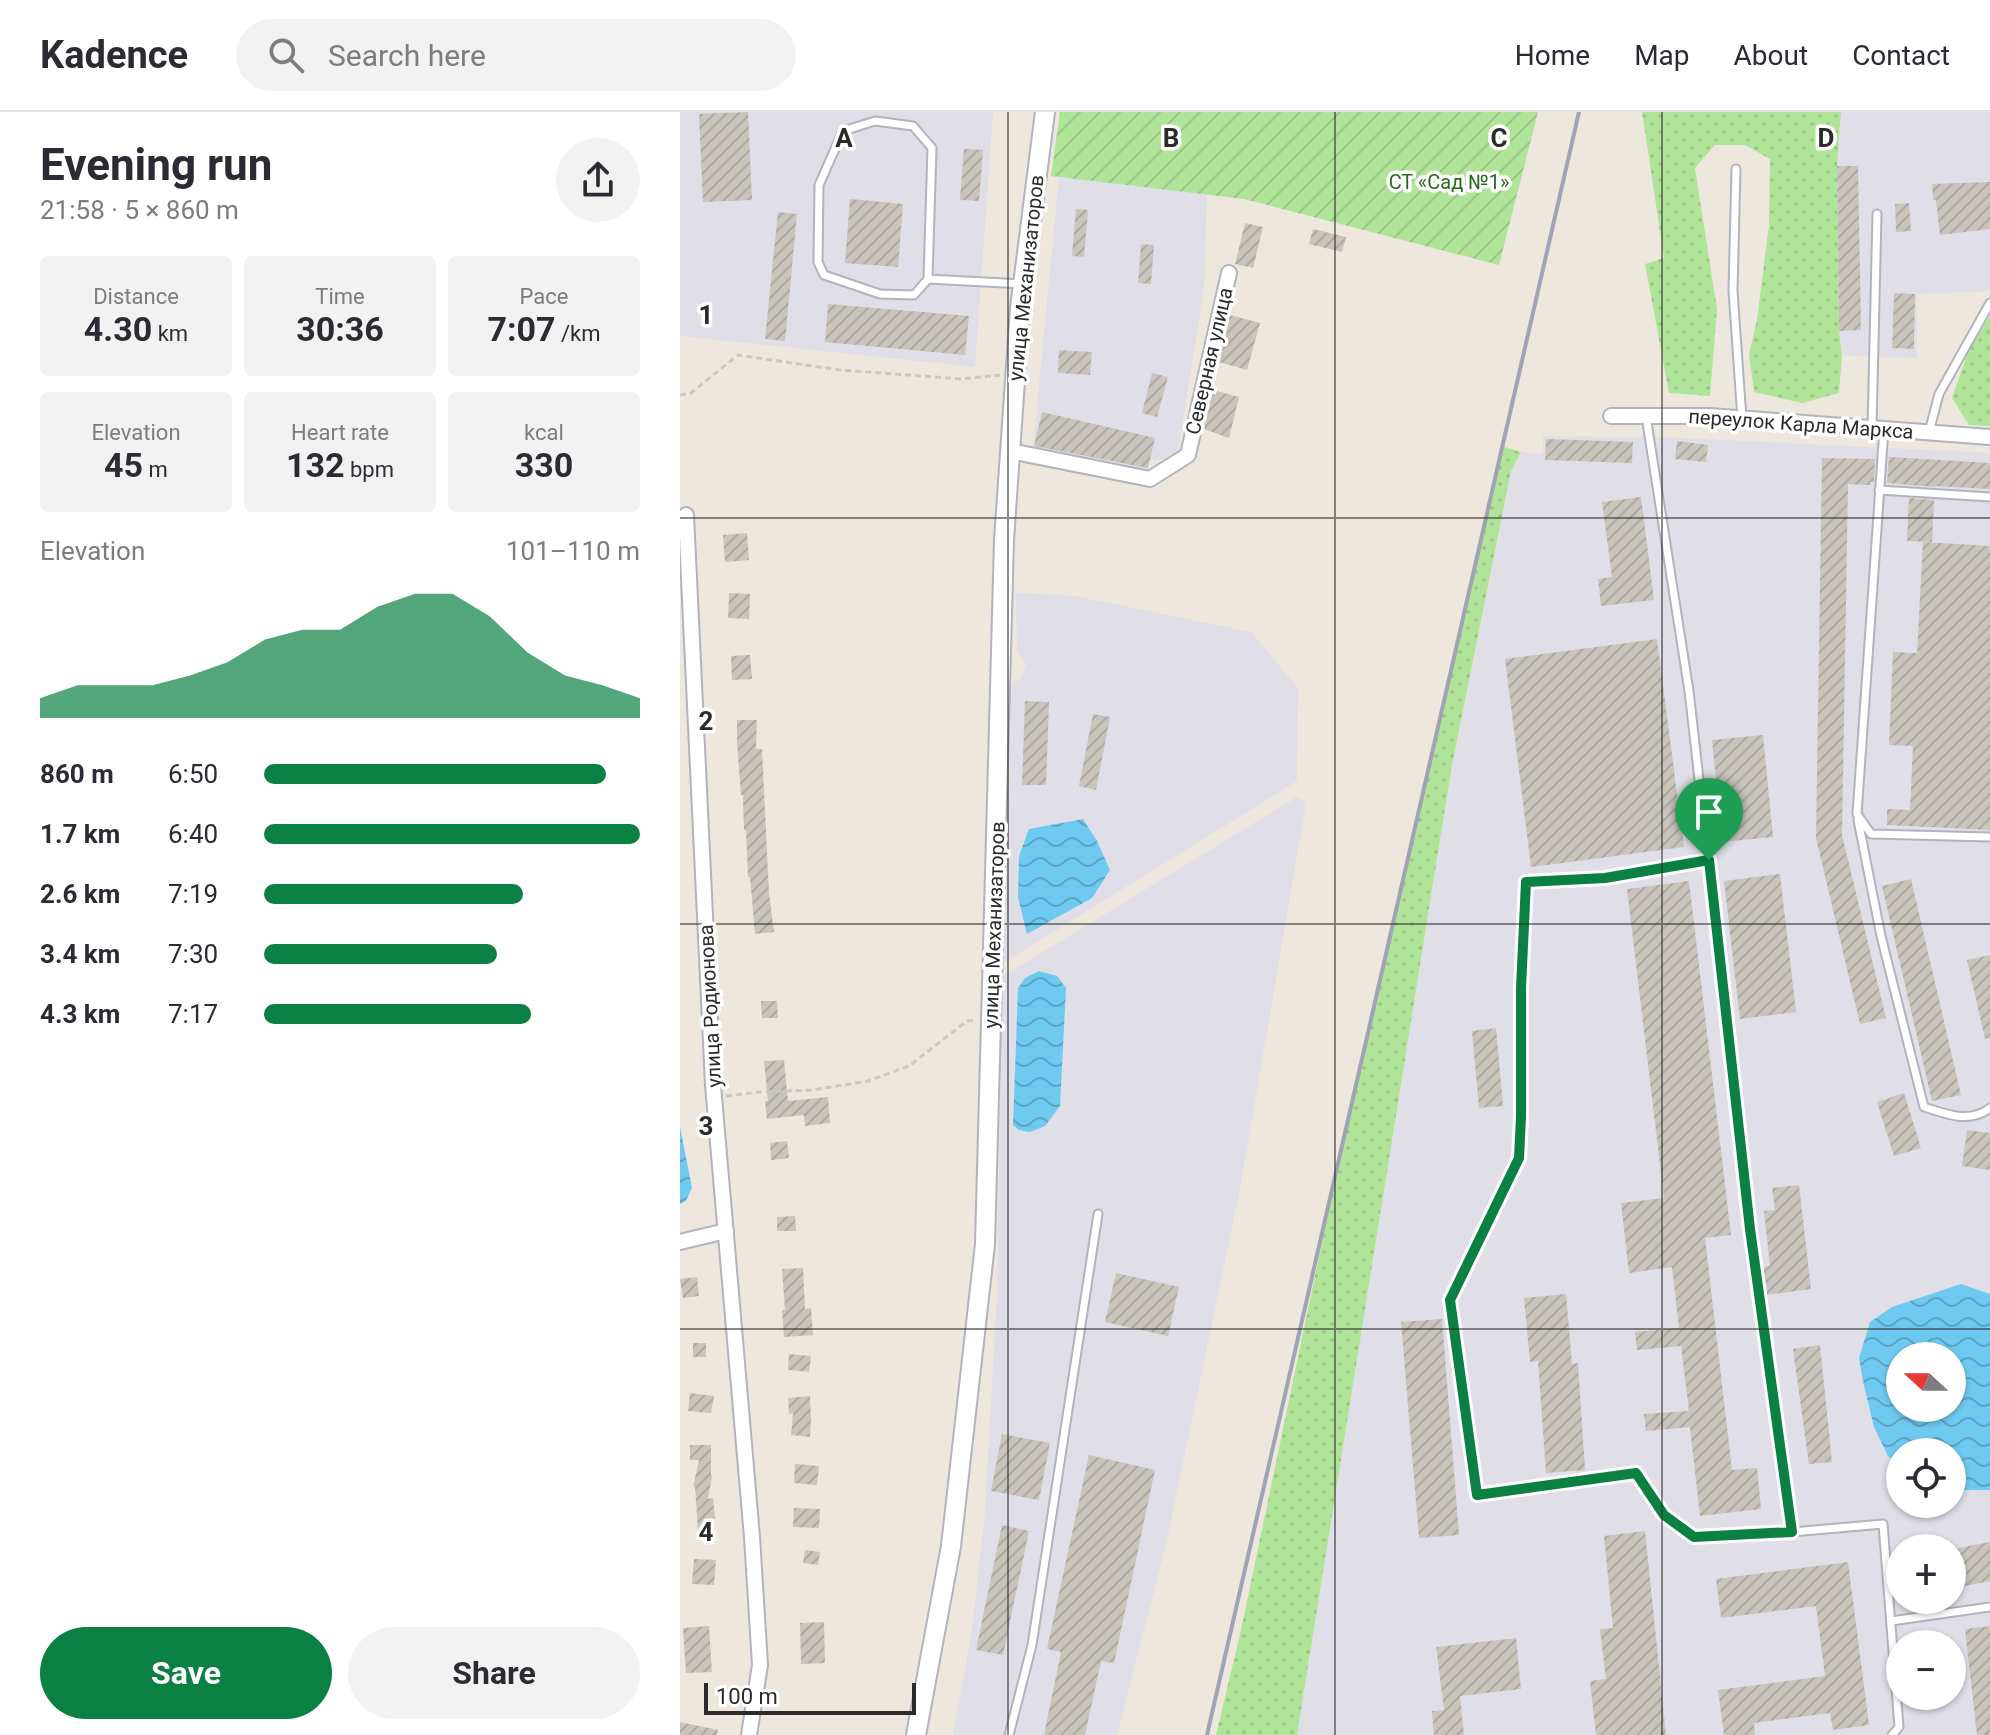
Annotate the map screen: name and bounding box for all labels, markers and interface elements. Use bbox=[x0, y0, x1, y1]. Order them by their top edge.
search box bbox=[236, 19, 796, 91]
text: Kadence bbox=[40, 33, 188, 77]
icon: search bbox=[264, 33, 308, 77]
text: Search here bbox=[328, 38, 486, 73]
text: Home bbox=[1515, 39, 1590, 72]
text: Map bbox=[1634, 39, 1690, 72]
text: About bbox=[1734, 39, 1808, 72]
text: Contact bbox=[1852, 39, 1950, 72]
text: A bbox=[835, 123, 853, 153]
text: B bbox=[1163, 123, 1179, 153]
text: C bbox=[1490, 123, 1508, 153]
text: D bbox=[1818, 123, 1834, 153]
button: share bbox=[556, 138, 640, 222]
text: Evening run bbox=[40, 139, 272, 191]
park label: СТ «Сад №1» bbox=[1389, 170, 1509, 194]
street label: улица Механизаторов bbox=[1003, 174, 1049, 382]
text: 21:58 · 5 × 860 m bbox=[40, 195, 239, 225]
text: Distance bbox=[93, 284, 179, 309]
text: Time bbox=[315, 284, 365, 309]
text: Pace bbox=[520, 284, 568, 309]
street label: Северная улица bbox=[1180, 285, 1238, 437]
text: 1 bbox=[699, 300, 713, 330]
text: 4.30 bbox=[84, 309, 152, 349]
text: 30:36 bbox=[296, 309, 384, 349]
text: 7:07 bbox=[487, 309, 556, 349]
text: km bbox=[152, 321, 188, 346]
text: /km bbox=[556, 321, 601, 346]
street label: переулок Карла Маркса bbox=[1688, 404, 1914, 444]
text: Elevation bbox=[91, 420, 181, 445]
text: Heart rate bbox=[291, 420, 389, 445]
text: kcal bbox=[524, 420, 564, 445]
text: 45 bbox=[104, 445, 143, 485]
text: 132 bbox=[286, 445, 345, 485]
text: 330 bbox=[515, 445, 573, 485]
text: m bbox=[143, 457, 168, 482]
text: bpm bbox=[345, 457, 394, 482]
text: Elevation bbox=[40, 536, 145, 566]
text: 101–110 m bbox=[506, 536, 640, 566]
text: 2 bbox=[699, 706, 713, 736]
text: 860 m bbox=[40, 759, 114, 789]
text: 6:50 bbox=[168, 759, 218, 789]
pin bbox=[1675, 778, 1743, 860]
icon: arrive bbox=[1687, 790, 1731, 834]
text: 1.7 km bbox=[40, 819, 120, 849]
text: 6:40 bbox=[168, 819, 218, 849]
street label: улица Механизаторов bbox=[978, 821, 1010, 1029]
text: 2.6 km bbox=[40, 879, 120, 909]
text: 7:19 bbox=[168, 879, 218, 909]
street label: улица Родионова bbox=[694, 924, 726, 1088]
text: 3.4 km bbox=[40, 939, 120, 969]
text: 7:30 bbox=[168, 939, 218, 969]
text: 4.3 km bbox=[40, 999, 120, 1029]
text: 7:17 bbox=[168, 999, 218, 1029]
text: 3 bbox=[699, 1111, 713, 1141]
north arrow bbox=[1886, 1342, 1966, 1422]
map controls bbox=[1886, 1342, 1966, 1710]
button: locate bbox=[1886, 1438, 1966, 1518]
text: 4 bbox=[699, 1517, 714, 1547]
button: + bbox=[1886, 1534, 1966, 1614]
button: Save bbox=[40, 1627, 332, 1719]
button: Share bbox=[348, 1627, 640, 1719]
button: − bbox=[1886, 1630, 1966, 1710]
scale bar bbox=[704, 1679, 916, 1715]
text: 100 m bbox=[716, 1684, 778, 1709]

